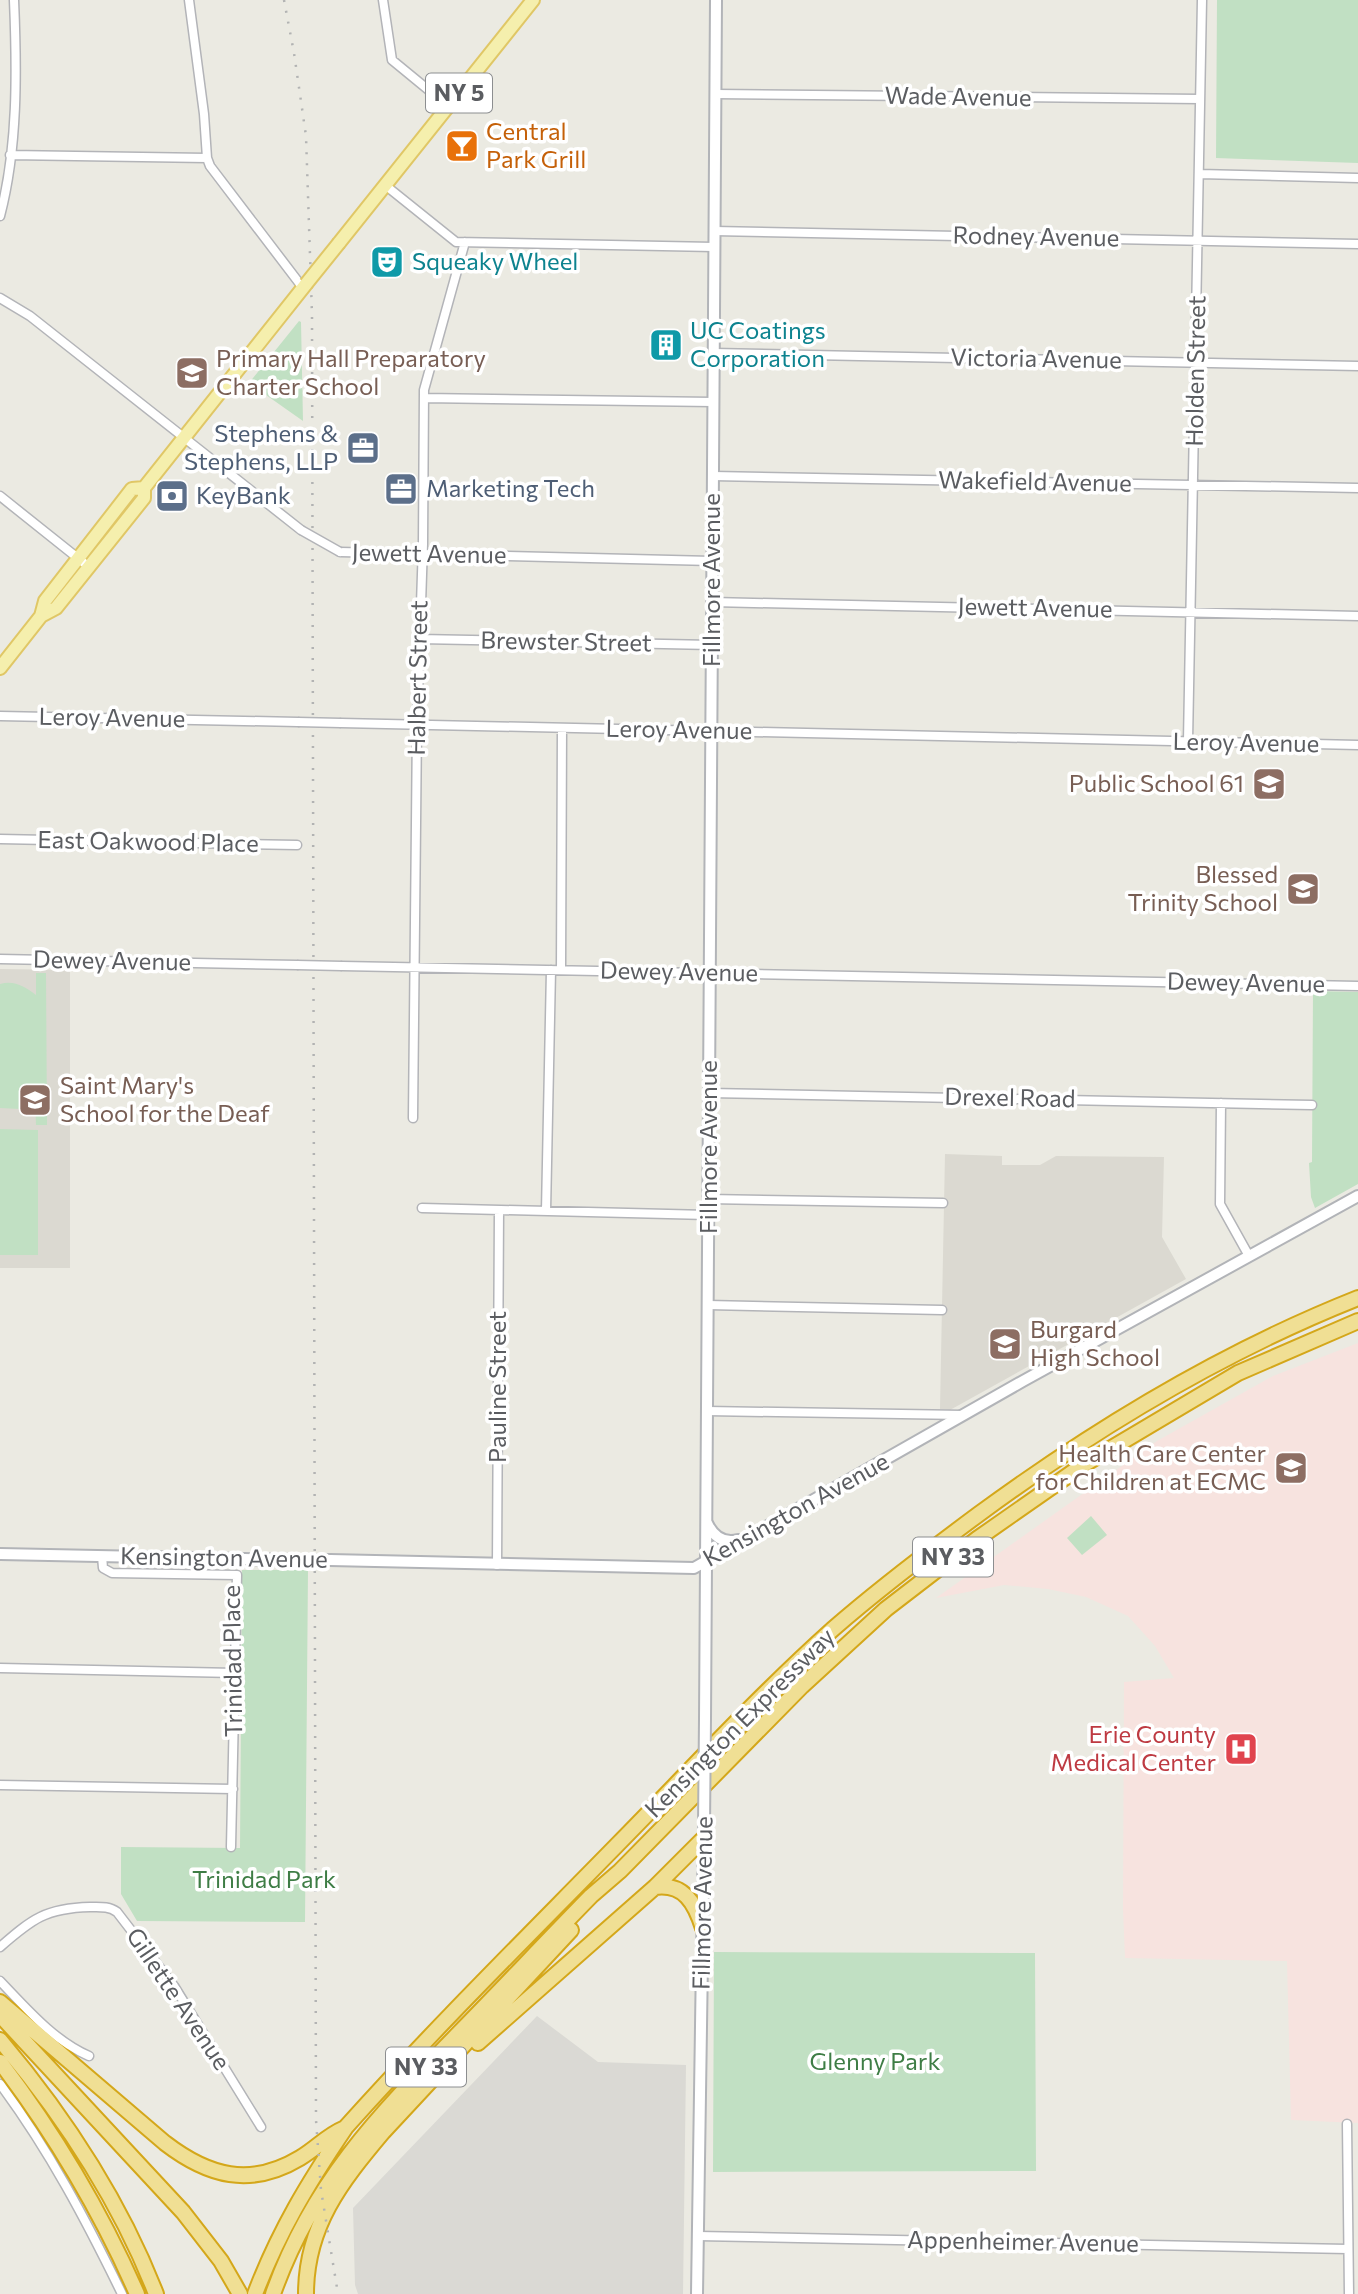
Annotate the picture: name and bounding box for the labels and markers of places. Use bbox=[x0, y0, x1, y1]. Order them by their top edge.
place label: Central Park Grill bbox=[486, 116, 586, 173]
bar icon: Central Park Grill bbox=[443, 127, 481, 165]
theatre icon: Squeaky Wheel bbox=[368, 243, 406, 281]
place label: Squeaky Wheel bbox=[412, 246, 578, 275]
place label: UC Coatings Corporation bbox=[690, 315, 826, 372]
building icon: UC Coatings Corporation bbox=[647, 326, 685, 364]
place label: Primary Hall Preparatory Charter School bbox=[216, 343, 486, 400]
school or university icon: Primary Hall Preparatory Charter School bbox=[173, 354, 211, 392]
place label: Stephens & Stephens, LLP bbox=[184, 418, 338, 475]
office icon: Stephens & Stephens, LLP bbox=[344, 429, 382, 467]
office icon: Marketing Tech bbox=[382, 470, 420, 508]
place label: Marketing Tech bbox=[426, 473, 595, 502]
bank icon: KeyBank bbox=[153, 477, 191, 515]
place label: KeyBank bbox=[196, 480, 291, 509]
school or university icon: Public School 61 bbox=[1250, 765, 1288, 803]
place label: Public School 61 bbox=[1069, 768, 1244, 797]
place label: Blessed Trinity School bbox=[1128, 859, 1278, 916]
school or university icon: Blessed Trinity School bbox=[1284, 870, 1322, 908]
place label: Saint Mary's School for the Deaf bbox=[60, 1070, 270, 1127]
school or university icon: Saint Mary's School for the Deaf bbox=[16, 1081, 54, 1119]
place label: Burgard High School bbox=[1030, 1314, 1160, 1371]
school or university icon: Burgard High School bbox=[986, 1325, 1024, 1363]
place label: Health Care Center for Children at ECMC bbox=[1035, 1438, 1266, 1495]
school or university icon: Health Care Center for Children at ECMC bbox=[1272, 1449, 1310, 1487]
place label: Erie County Medical Center bbox=[1051, 1719, 1216, 1776]
hospital icon: Erie County Medical Center bbox=[1222, 1730, 1260, 1768]

